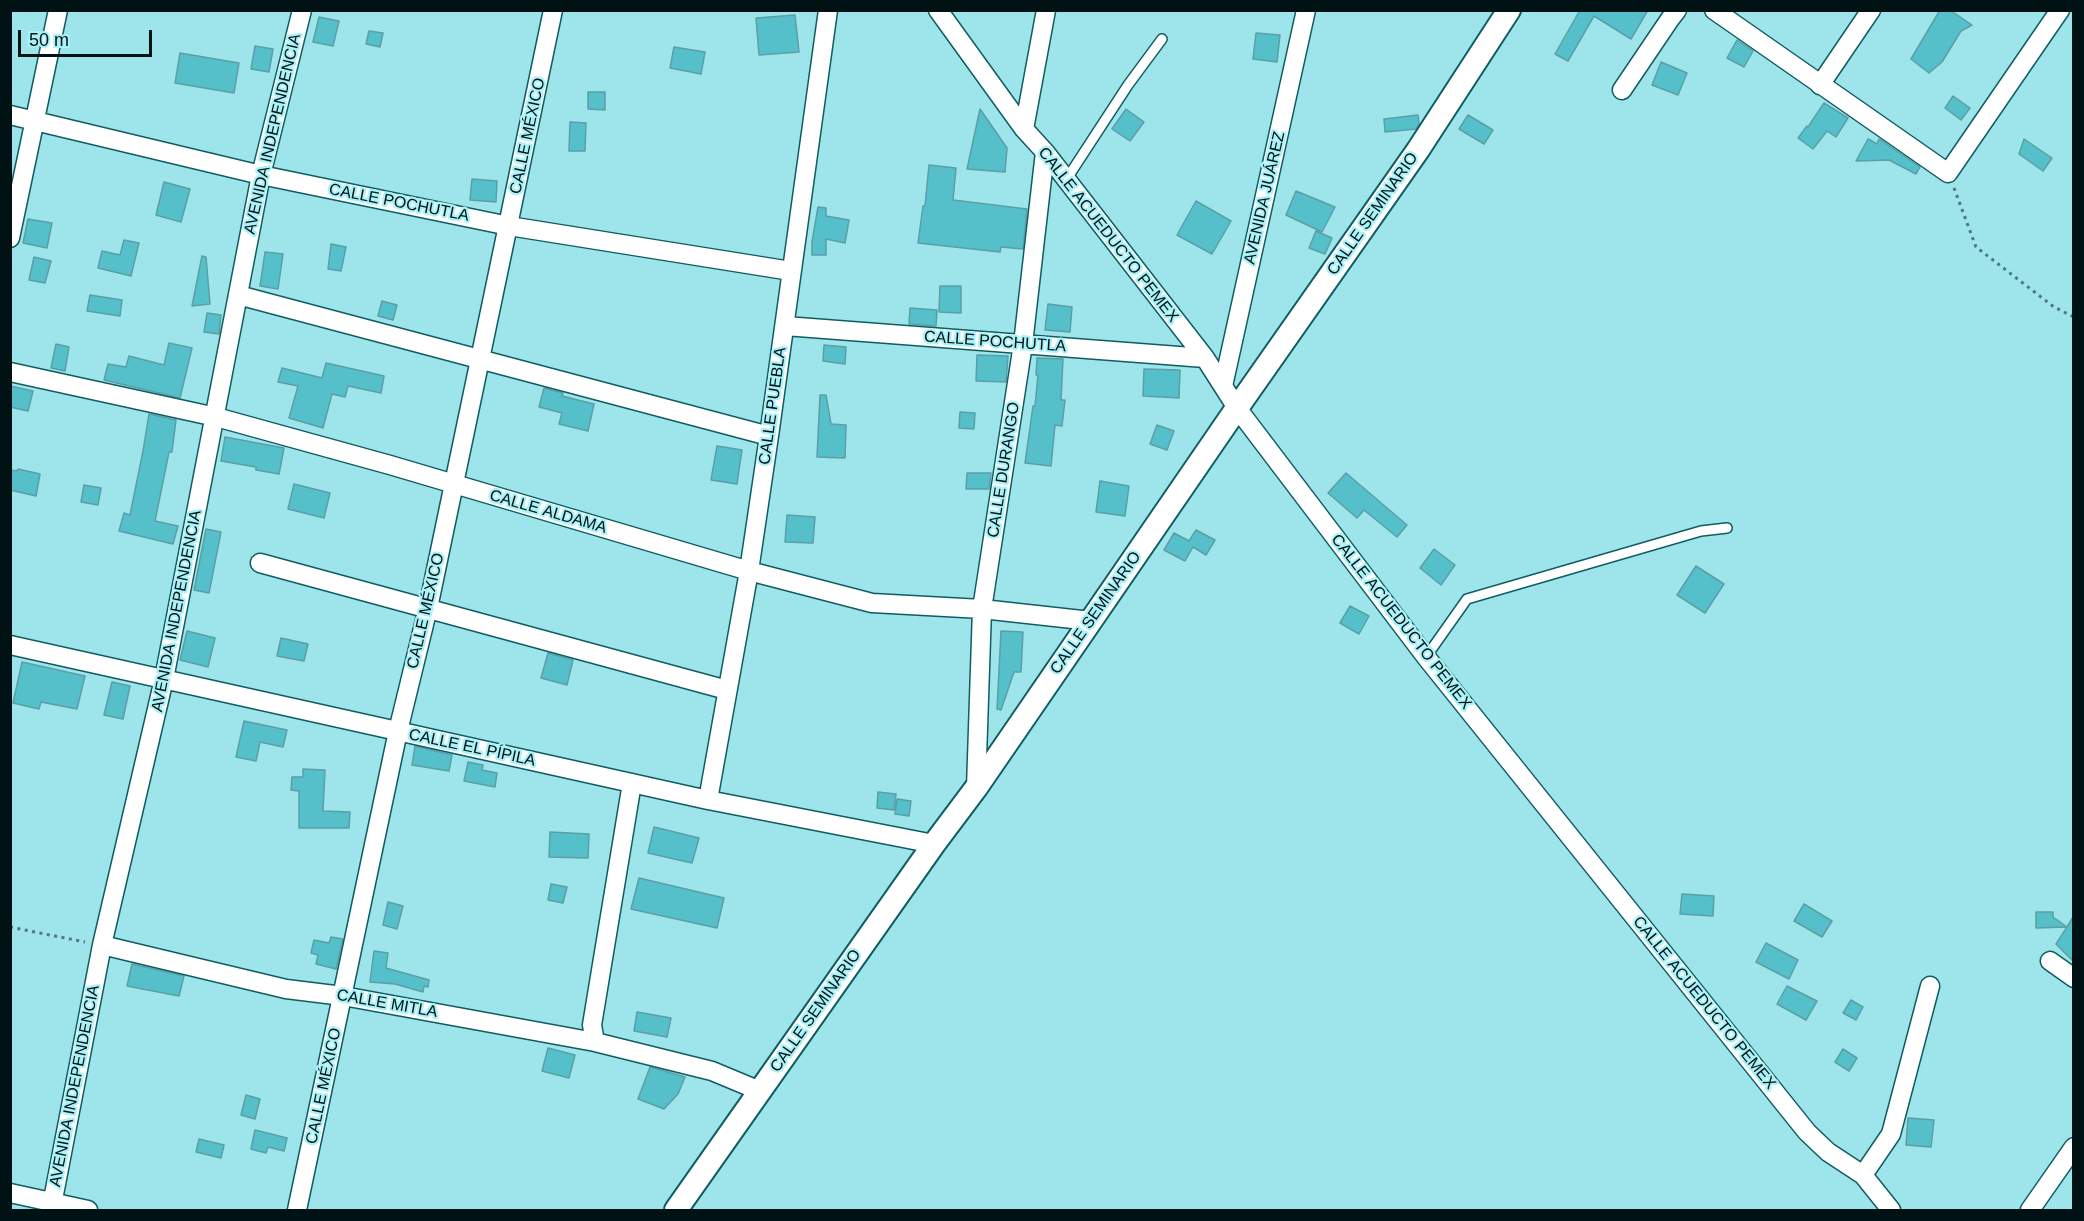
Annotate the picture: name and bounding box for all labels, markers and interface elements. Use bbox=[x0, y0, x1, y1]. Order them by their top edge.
scale bar bbox=[21, 18, 154, 56]
text: 50 m bbox=[29, 30, 69, 50]
street label: AVENIDA INDEPENDENCIA bbox=[241, 32, 305, 236]
street label: CALLE MÉXICO bbox=[506, 76, 550, 196]
street label: AVENIDA JUÁREZ bbox=[1240, 130, 1290, 266]
street label: CALLE ACUEDUCTO PEMEX bbox=[1034, 144, 1182, 326]
street label: CALLE SEMINARIO bbox=[1324, 149, 1422, 279]
street label: CALLE POCHUTLA bbox=[327, 180, 471, 226]
street label: CALLE POCHUTLA bbox=[923, 327, 1067, 357]
street label: CALLE PUEBLA bbox=[755, 346, 791, 466]
street label: CALLE DURANGO bbox=[984, 401, 1024, 539]
street label: CALLE ALDAMA bbox=[487, 486, 609, 538]
street label: AVENIDA INDEPENDENCIA bbox=[148, 509, 206, 713]
street label: CALLE ACUEDUCTO PEMEX bbox=[1327, 531, 1475, 713]
street label: CALLE SEMINARIO bbox=[1047, 548, 1145, 678]
street label: CALLE MÉXICO bbox=[403, 551, 449, 671]
street label: CALLE EL PÍPILA bbox=[407, 725, 537, 771]
street label: CALLE ACUEDUCTO PEMEX bbox=[1628, 913, 1780, 1093]
street label: CALLE SEMINARIO bbox=[767, 946, 865, 1076]
street label: AVENIDA INDEPENDENCIA bbox=[46, 984, 104, 1188]
street label: CALLE MITLA bbox=[335, 986, 439, 1022]
street label: CALLE MÉXICO bbox=[302, 1026, 346, 1146]

